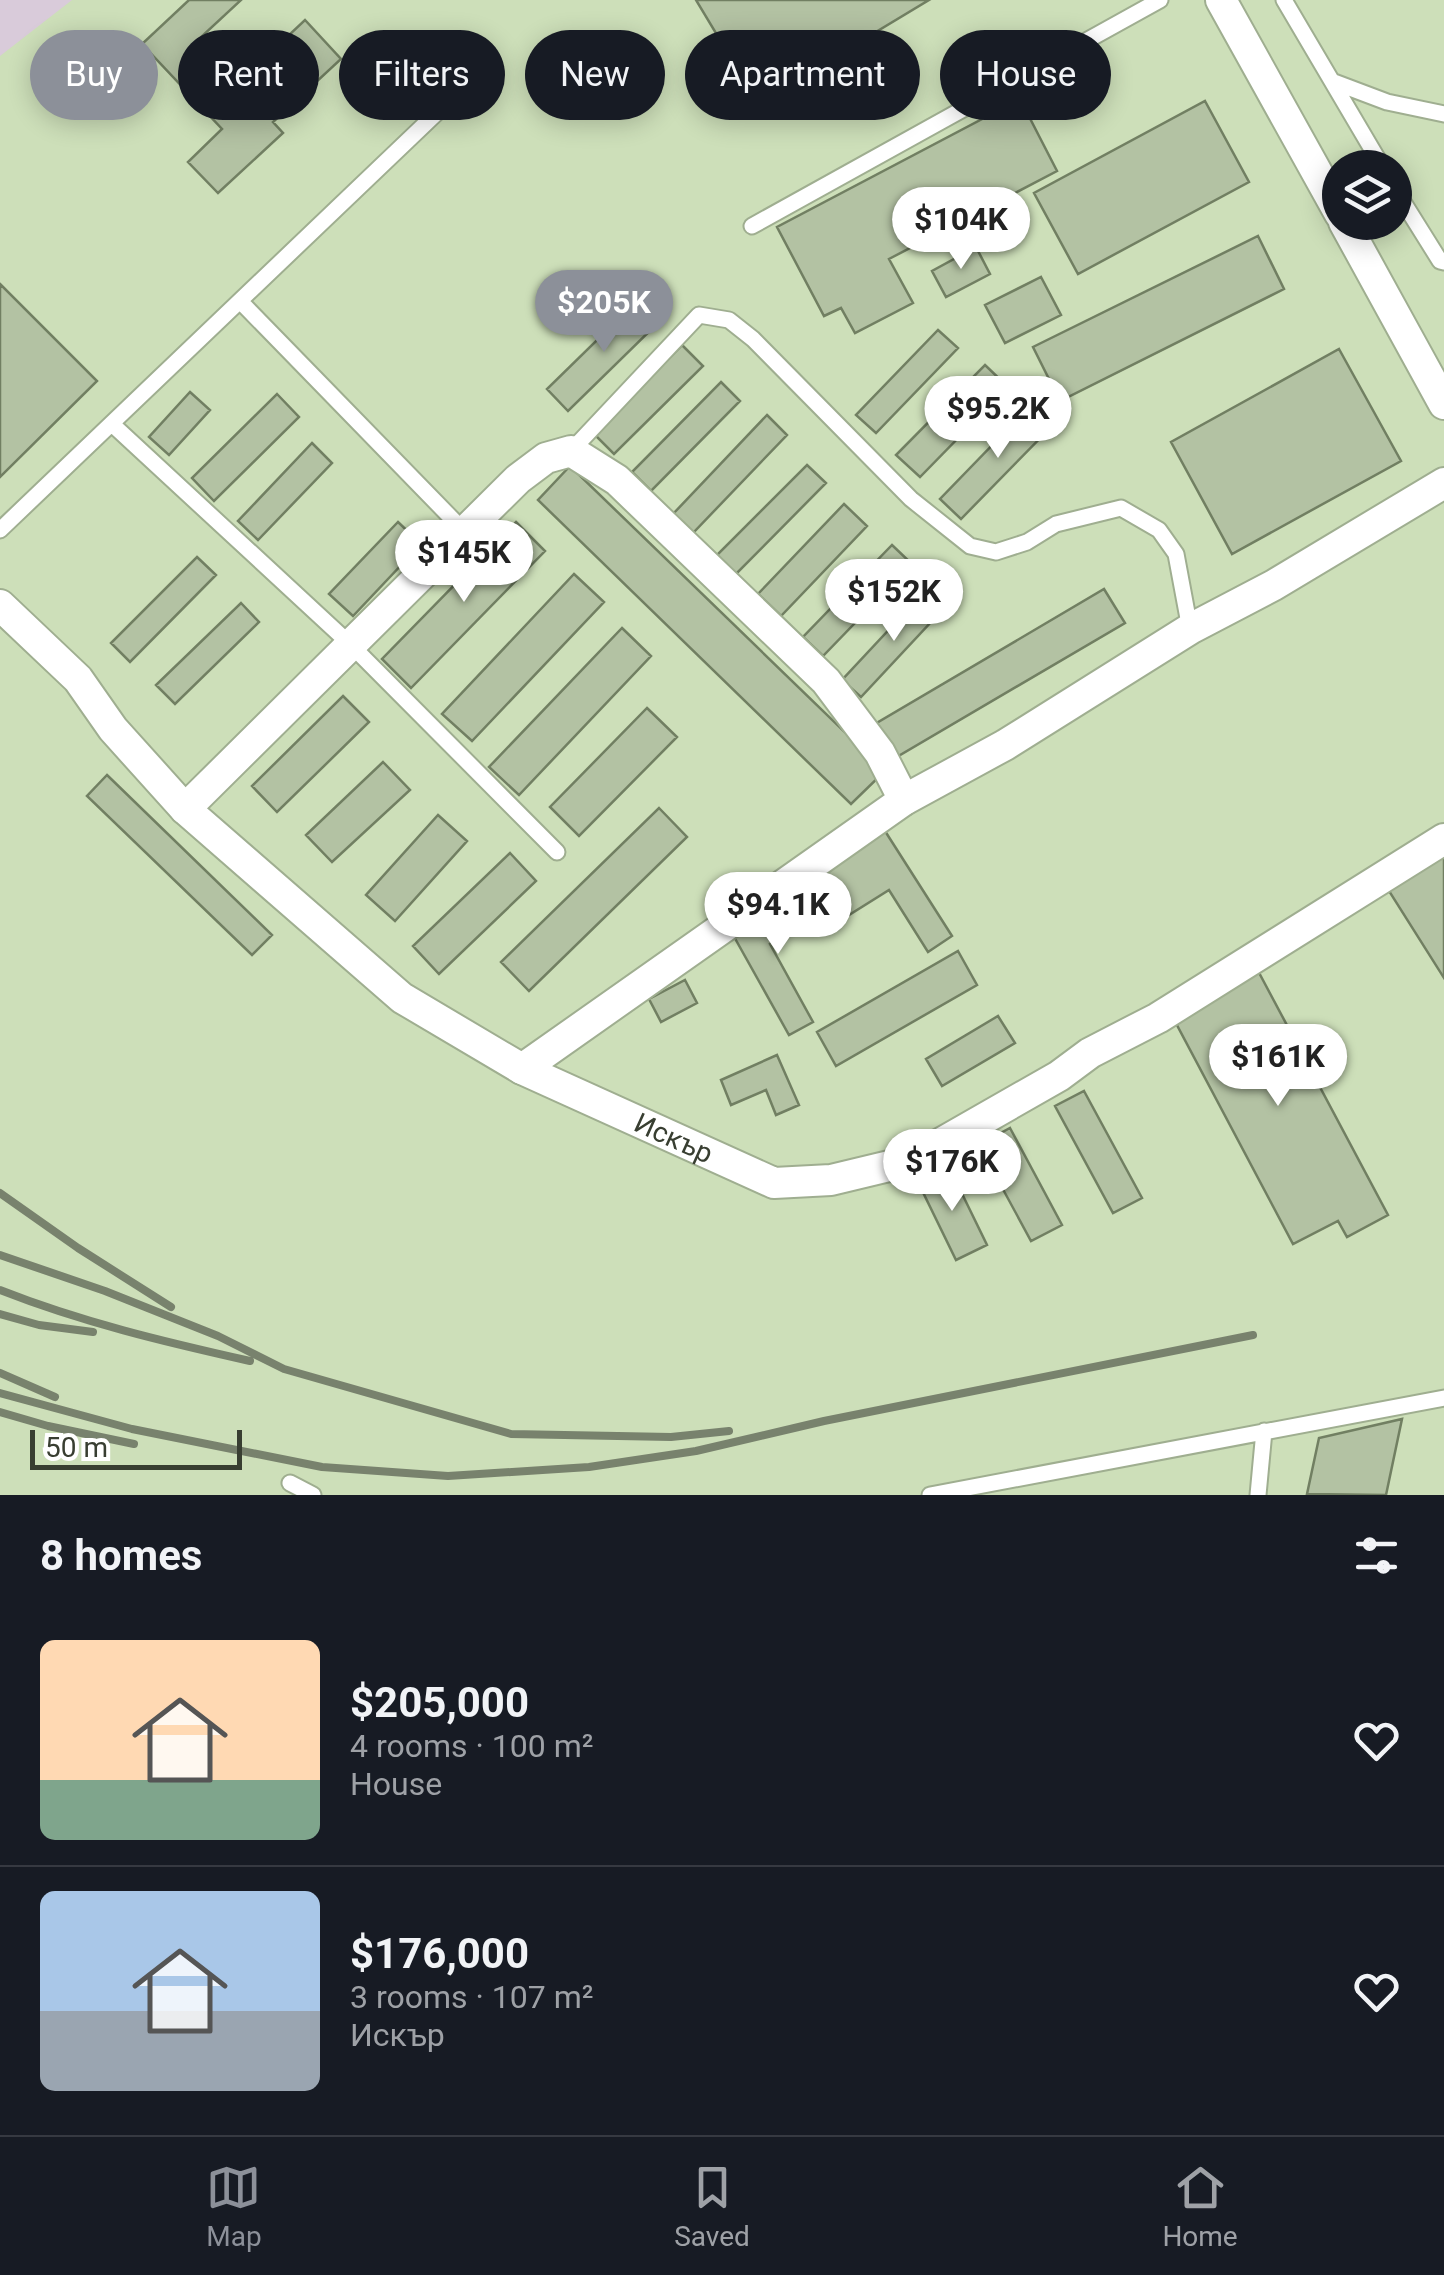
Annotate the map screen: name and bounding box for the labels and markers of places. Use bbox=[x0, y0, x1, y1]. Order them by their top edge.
pin: $104K bbox=[891, 187, 1031, 272]
pin: $205K bbox=[534, 270, 674, 355]
pin: $95.2K bbox=[917, 376, 1079, 461]
pin: $145K bbox=[394, 520, 534, 605]
pin: $152K bbox=[824, 559, 964, 644]
pin: $94.1K bbox=[697, 872, 859, 957]
pin: $161K bbox=[1208, 1024, 1348, 1109]
pin: $176K bbox=[882, 1129, 1022, 1214]

